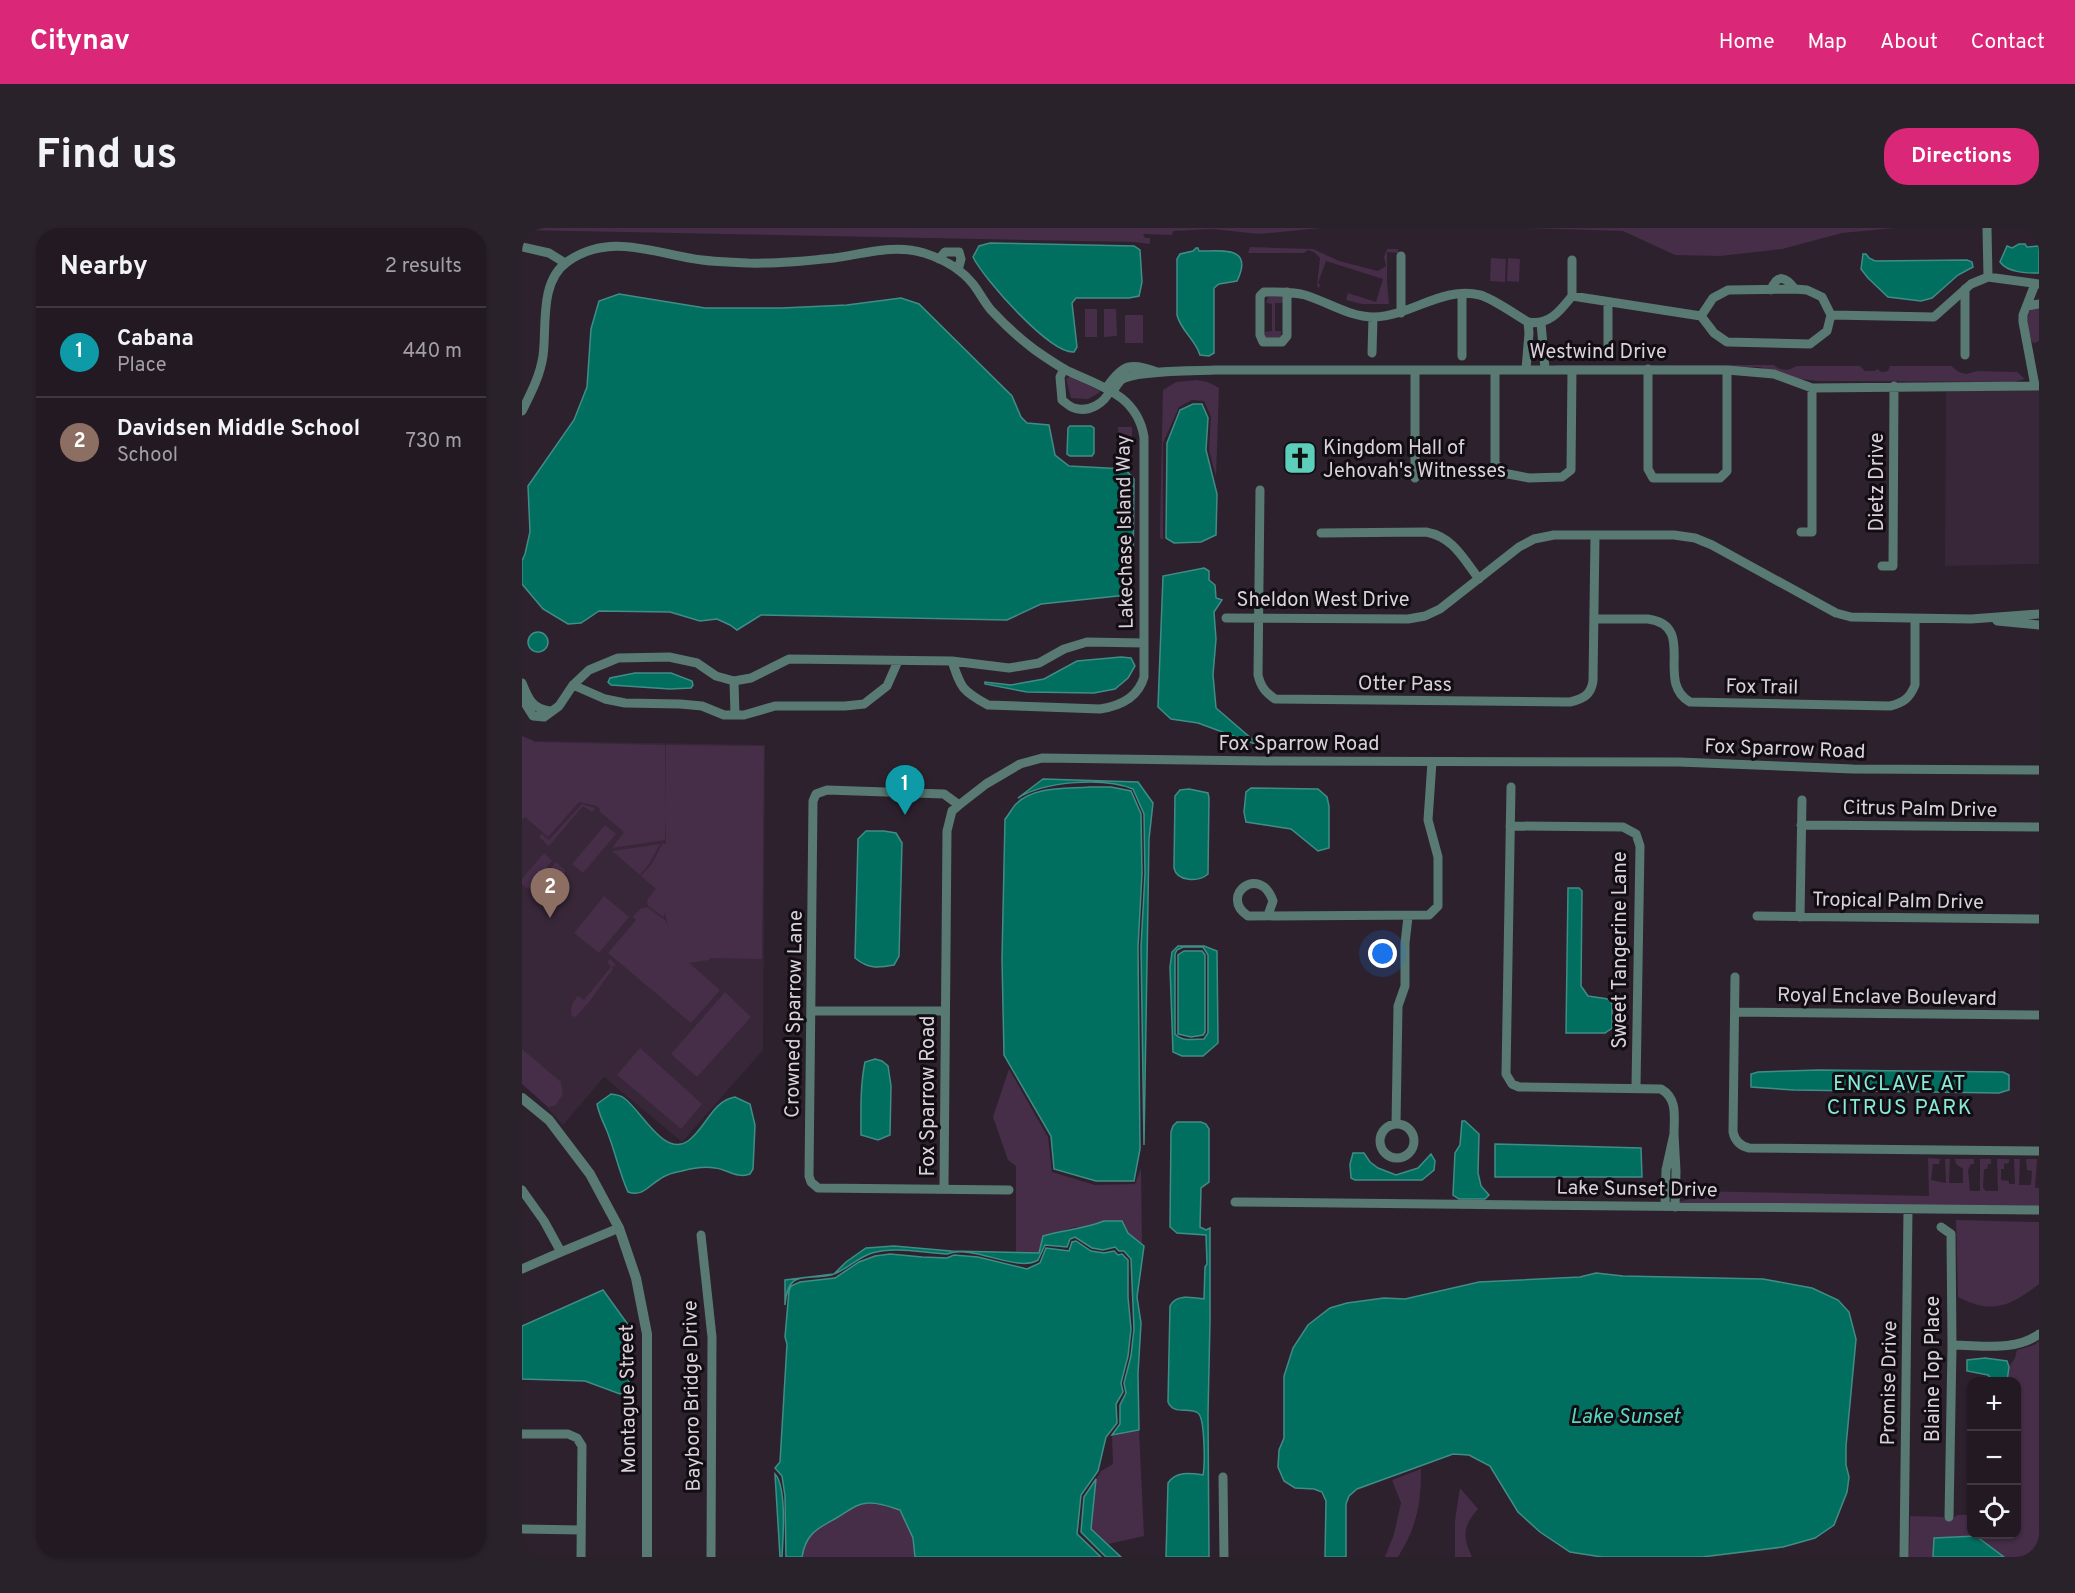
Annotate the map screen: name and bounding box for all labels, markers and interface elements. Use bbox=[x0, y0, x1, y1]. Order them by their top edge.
text: Citynav bbox=[30, 24, 130, 60]
text: Home bbox=[1719, 29, 1775, 56]
text: Map bbox=[1808, 29, 1847, 56]
text: About bbox=[1880, 29, 1938, 56]
text: Contact bbox=[1971, 29, 2045, 56]
button: Directions bbox=[1884, 128, 2039, 185]
text: Find us bbox=[36, 130, 177, 183]
text: Nearby bbox=[60, 251, 148, 284]
text: 2 results bbox=[385, 254, 462, 280]
text: Cabana bbox=[117, 326, 194, 353]
text: 1 bbox=[76, 339, 84, 365]
text: 440 m bbox=[403, 339, 462, 365]
street label: Westwind Drive bbox=[1529, 340, 1667, 366]
text: Place bbox=[117, 353, 167, 379]
text: Davidsen Middle School bbox=[117, 416, 360, 443]
text: 2 bbox=[73, 429, 86, 455]
text: 730 m bbox=[406, 429, 462, 455]
street label: Dietz Drive bbox=[1865, 433, 1891, 531]
street label: Lakechase Island Way bbox=[1111, 435, 1141, 629]
place label: Kingdom Hall of Jehovah's Witnesses bbox=[1323, 436, 1506, 485]
church icon: Kingdom Hall of Jehovah's Witnesses bbox=[1282, 440, 1318, 476]
text: School bbox=[117, 443, 178, 469]
street label: Sheldon West Drive bbox=[1236, 588, 1410, 614]
street label: Otter Pass bbox=[1358, 671, 1452, 699]
street label: Fox Trail bbox=[1725, 674, 1799, 702]
street label: Fox Sparrow Road bbox=[1219, 732, 1379, 758]
street label: Fox Sparrow Road bbox=[1704, 734, 1866, 766]
pin: 1 bbox=[886, 766, 925, 815]
street label: Citrus Palm Drive bbox=[1842, 796, 1998, 824]
street label: Sweet Tangerine Lane bbox=[1608, 851, 1634, 1049]
pin: 2 bbox=[531, 868, 570, 918]
street label: Tropical Palm Drive bbox=[1812, 888, 1984, 916]
street label: Crowned Sparrow Lane bbox=[780, 910, 810, 1118]
your location bbox=[1368, 939, 1397, 968]
street label: Royal Enclave Boulevard bbox=[1777, 983, 1997, 1013]
street label: Fox Sparrow Road bbox=[916, 1016, 942, 1176]
district label: ENCLAVE AT CITRUS PARK bbox=[1827, 1071, 1973, 1122]
street label: Lake Sunset Drive bbox=[1556, 1176, 1718, 1204]
street label: Blaine Top Place bbox=[1921, 1296, 1947, 1442]
street label: Bayboro Bridge Drive bbox=[678, 1300, 708, 1492]
street label: Promise Drive bbox=[1876, 1320, 1904, 1446]
street label: Montague Street bbox=[615, 1324, 643, 1474]
map controls bbox=[1967, 1377, 2021, 1539]
button: + bbox=[1967, 1377, 2021, 1431]
water label: Lake Sunset bbox=[1570, 1404, 1682, 1431]
button: − bbox=[1967, 1431, 2021, 1485]
button: locate bbox=[1967, 1485, 2021, 1539]

